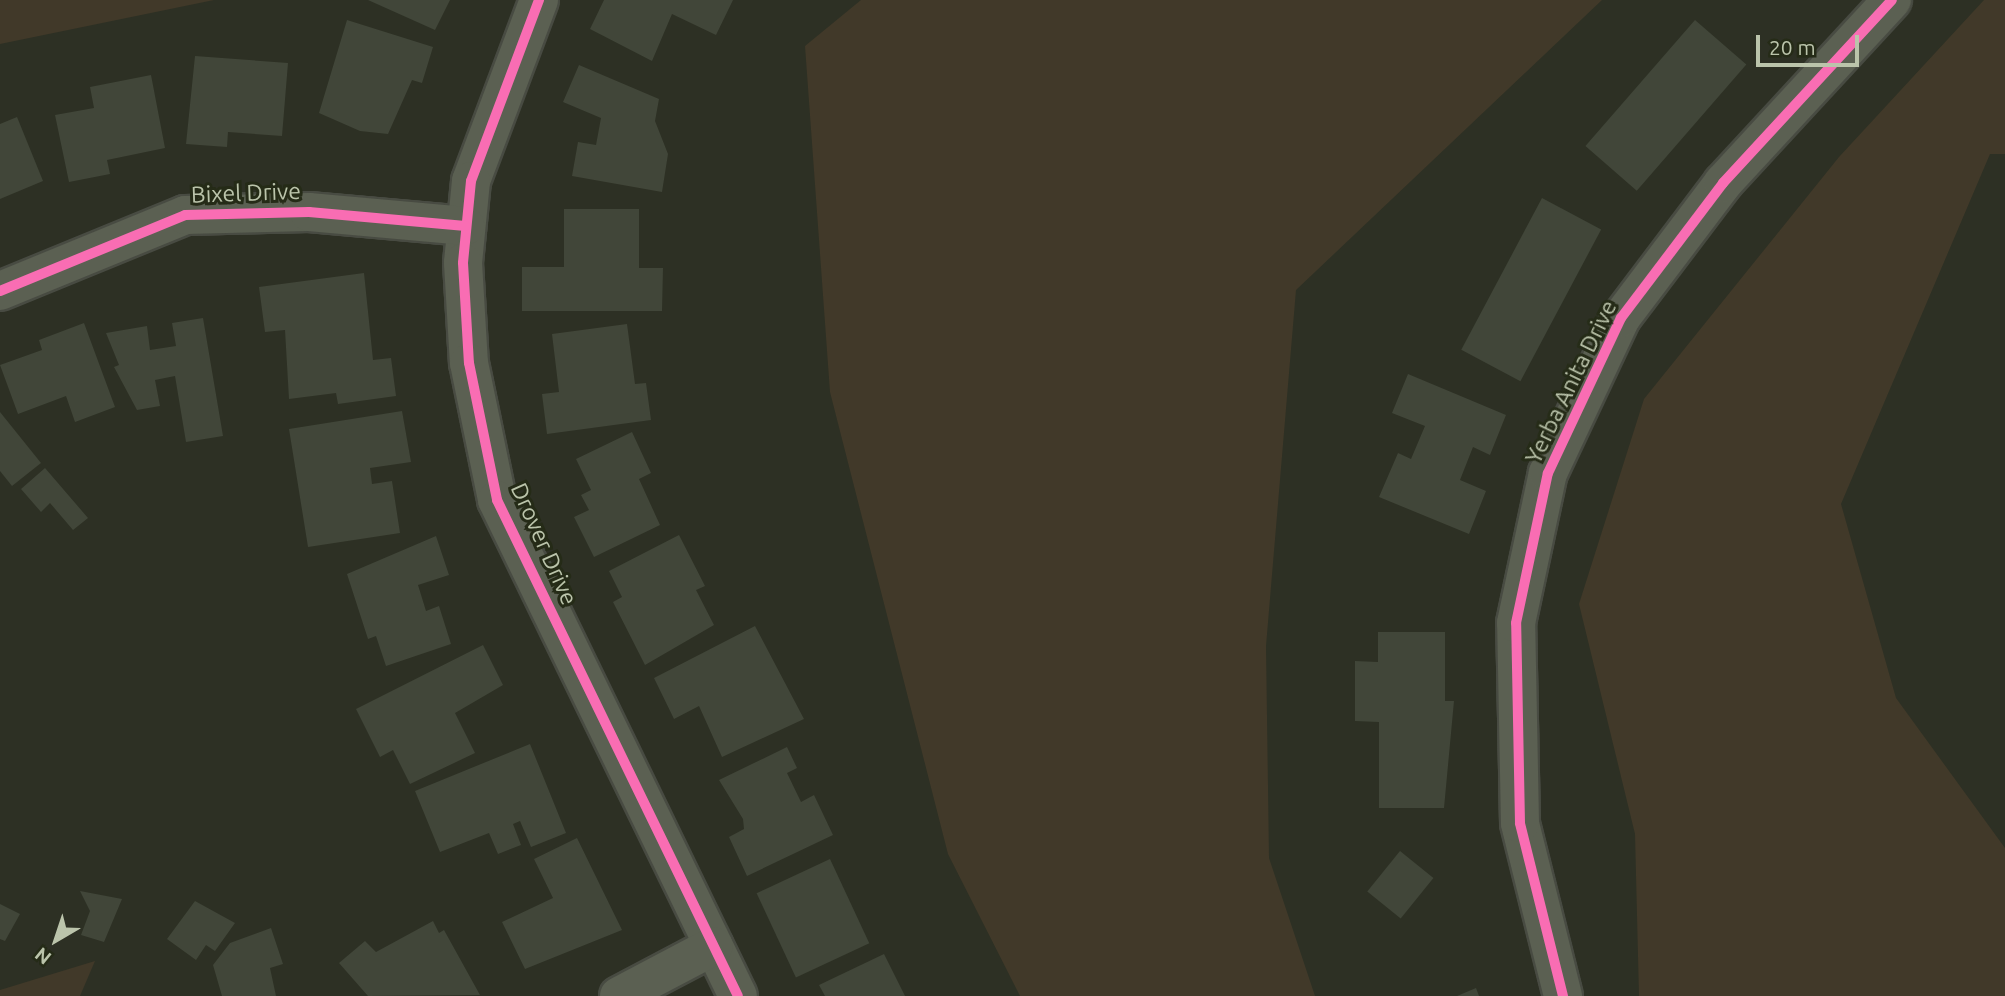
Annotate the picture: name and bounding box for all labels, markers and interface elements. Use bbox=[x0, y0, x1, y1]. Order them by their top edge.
scale bar bbox=[1760, 21, 1863, 65]
text: 20 m bbox=[1769, 35, 1816, 59]
street label: Bixel Drive bbox=[191, 177, 301, 209]
street label: Yerba Anita Drive bbox=[1519, 296, 1623, 468]
street label: Drover Drive bbox=[505, 479, 583, 609]
north arrow bbox=[21, 905, 91, 975]
text: N bbox=[30, 943, 55, 969]

